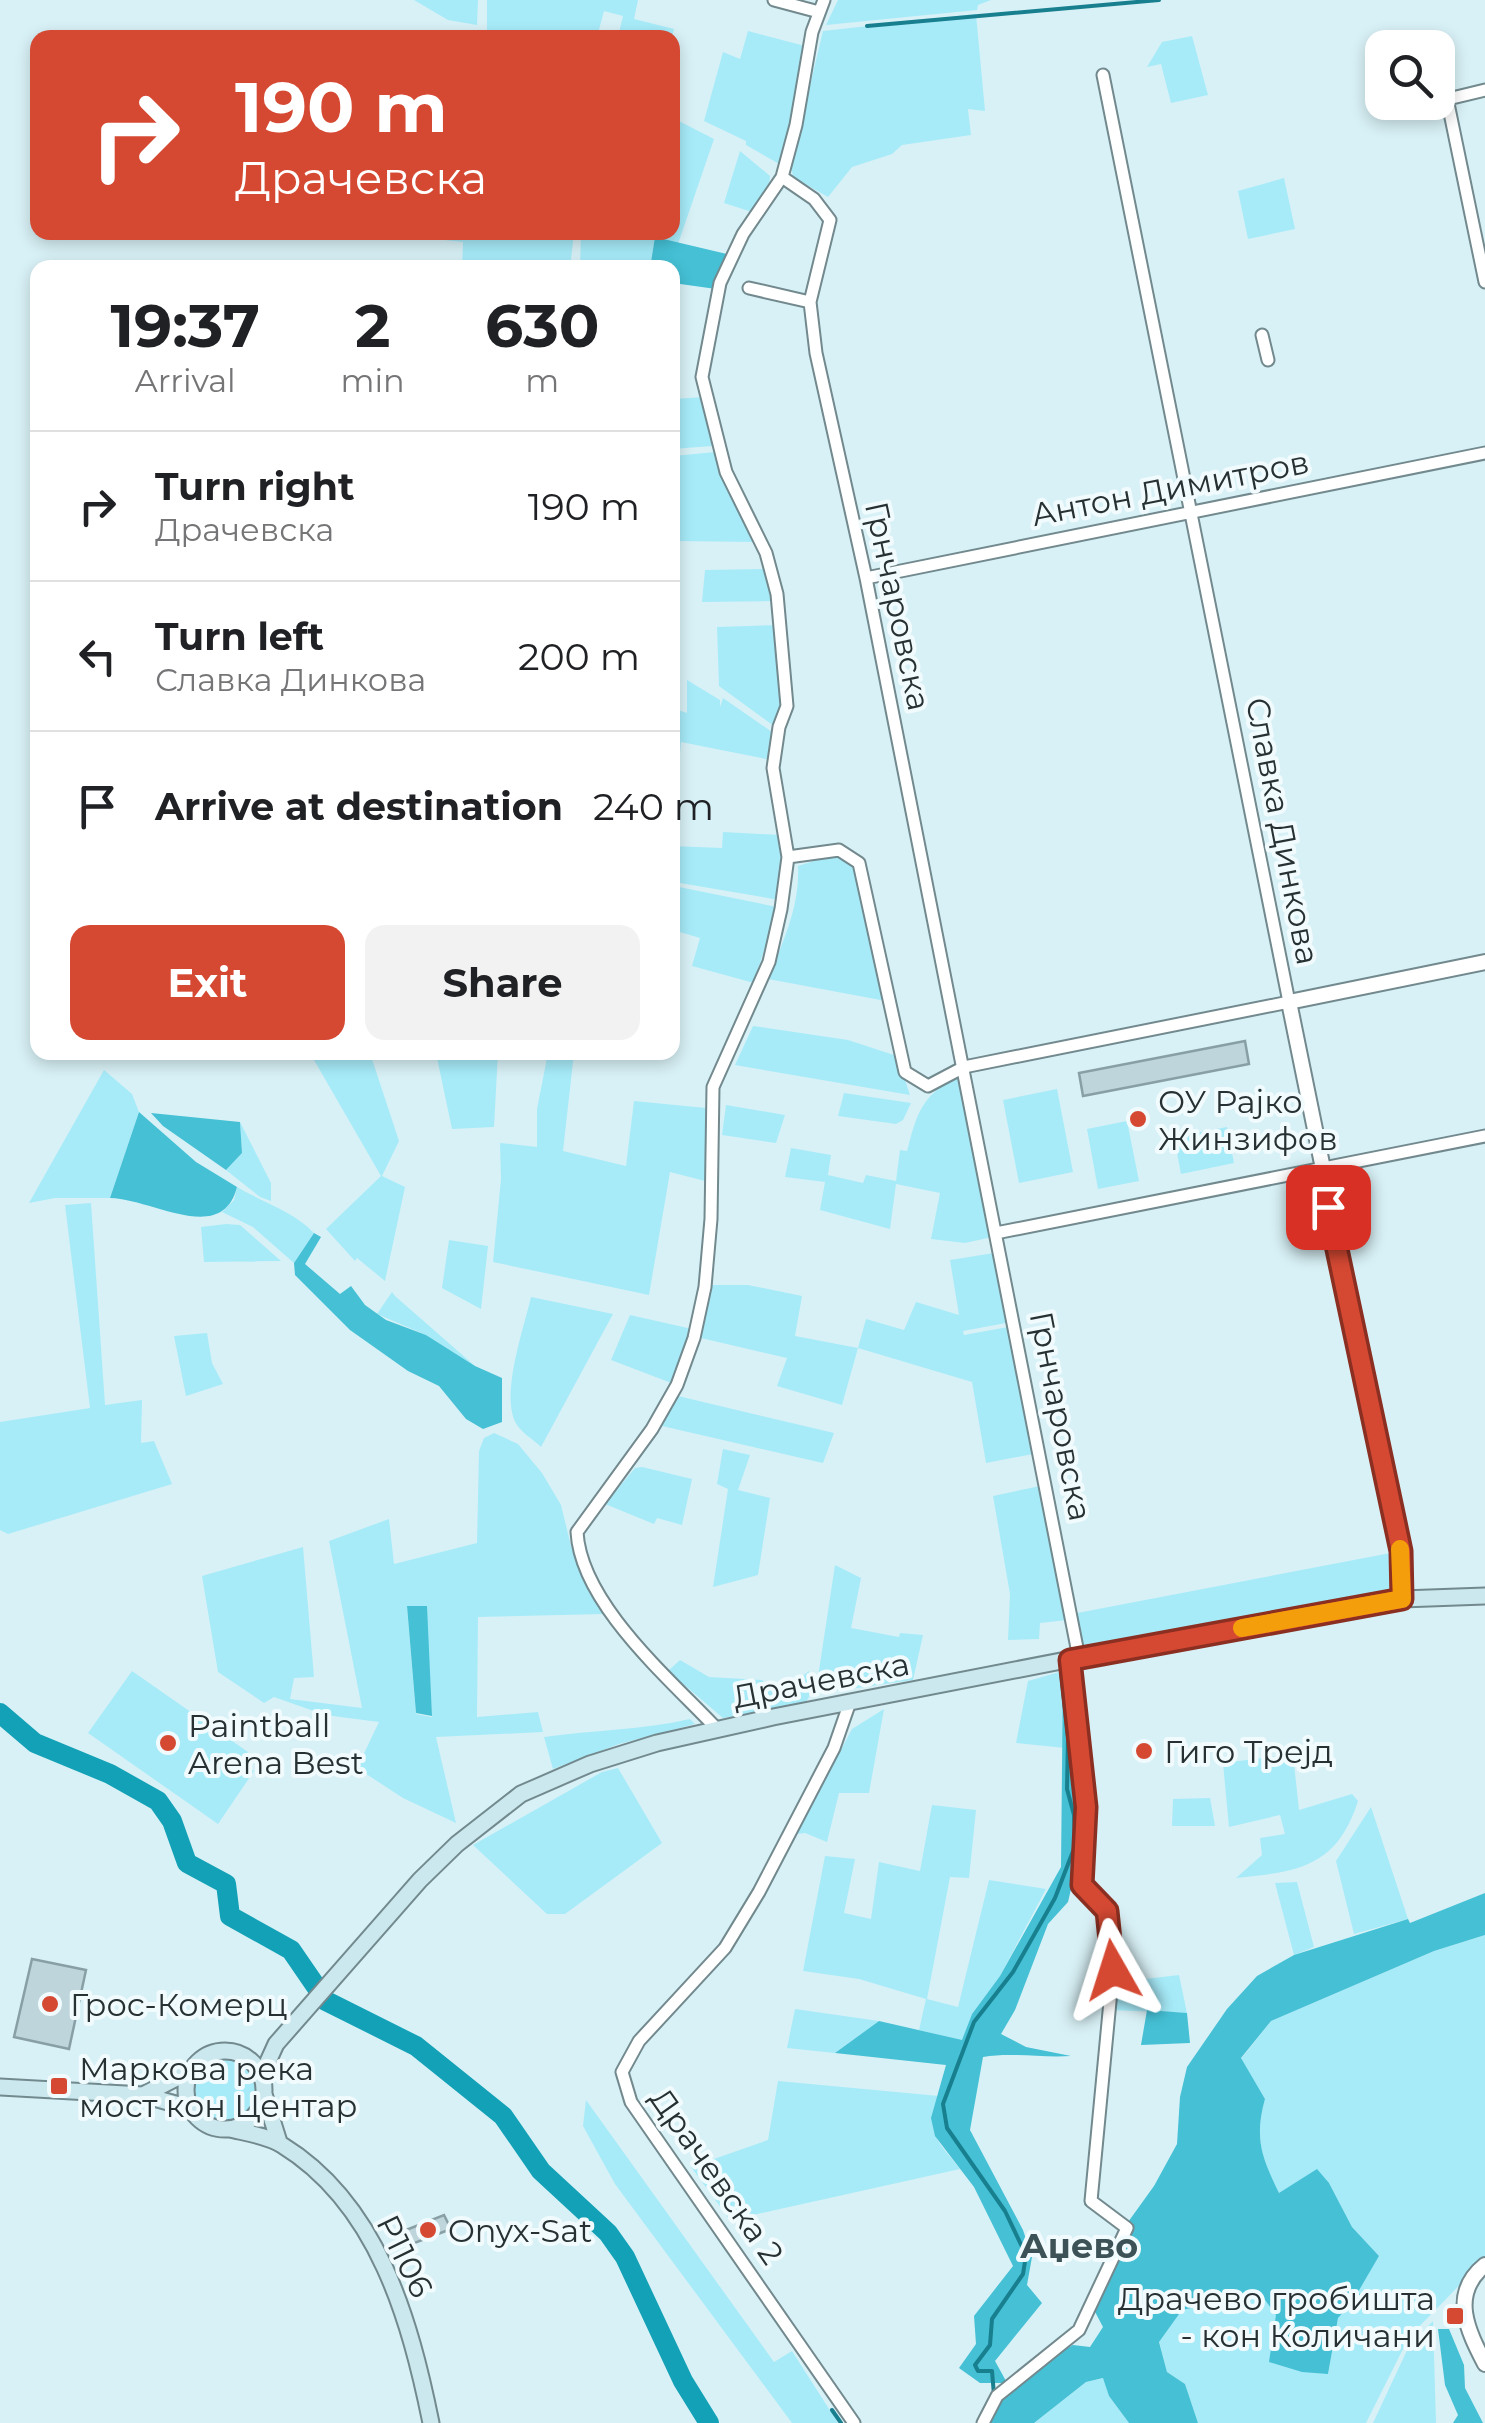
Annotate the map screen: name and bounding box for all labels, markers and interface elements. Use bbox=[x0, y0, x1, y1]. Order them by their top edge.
map controls bbox=[1365, 30, 1455, 120]
button: search bbox=[1365, 30, 1455, 120]
text: 190 m bbox=[235, 64, 448, 150]
icon: right bbox=[70, 70, 200, 200]
text: Драчевска bbox=[235, 150, 487, 205]
text: 19:37 bbox=[110, 289, 260, 362]
text: 2 bbox=[355, 289, 390, 362]
text: 630 bbox=[485, 289, 600, 362]
text: Arrival bbox=[135, 361, 236, 400]
text: min bbox=[340, 361, 405, 400]
text: m bbox=[525, 361, 559, 400]
street label: Антон Димитров bbox=[1028, 442, 1312, 534]
text: Turn right bbox=[155, 463, 354, 510]
icon: right bbox=[70, 479, 125, 534]
text: 190 m bbox=[528, 483, 640, 530]
street label: Грнчаровска bbox=[857, 498, 939, 714]
text: Драчевска bbox=[155, 510, 334, 549]
text: Turn left bbox=[155, 613, 324, 660]
icon: left bbox=[70, 629, 125, 684]
text: 200 m bbox=[518, 633, 640, 680]
text: Славка Динкова bbox=[155, 660, 426, 699]
street label: Славка Динкова bbox=[1238, 694, 1328, 968]
icon: arrive bbox=[70, 779, 125, 834]
text: Arrive at destination bbox=[155, 783, 563, 830]
text: 240 m bbox=[593, 783, 714, 830]
button: Exit bbox=[70, 925, 345, 1040]
button: Share bbox=[365, 925, 640, 1040]
place label: ОУ Рајко Жинзифов bbox=[1158, 1082, 1338, 1158]
marker: ОУ Рајко Жинзифов bbox=[1127, 1108, 1149, 1130]
pin bbox=[1286, 1165, 1371, 1250]
icon: arrive bbox=[1301, 1180, 1356, 1235]
street label: Грнчаровска bbox=[1022, 1308, 1100, 1524]
street label: Драчевска bbox=[729, 1644, 913, 1716]
place label: Paintball Arena Best bbox=[188, 1706, 364, 1782]
marker: Paintball Arena Best bbox=[157, 1732, 179, 1754]
place label: Гиго Трејд bbox=[1164, 1732, 1333, 1771]
marker: Гиго Трејд bbox=[1133, 1740, 1155, 1762]
position arrow bbox=[1061, 1918, 1165, 2022]
place label: Грос-Комерц bbox=[70, 1985, 288, 2024]
marker: Грос-Комерц bbox=[39, 1993, 61, 2015]
place label: Маркова река мост кон Центар bbox=[79, 2049, 357, 2125]
marker: Маркова река мост кон Центар bbox=[48, 2075, 70, 2097]
street label: Драчевска 2 bbox=[642, 2081, 792, 2271]
street label: P1106 bbox=[368, 2208, 442, 2304]
place label: Onyx-Sat bbox=[448, 2211, 592, 2250]
marker: Onyx-Sat bbox=[417, 2219, 439, 2241]
district label: Аџево bbox=[1020, 2224, 1138, 2267]
place label: Драчево гробишта - кон Количани bbox=[1118, 2279, 1435, 2355]
marker: Драчево гробишта - кон Количани bbox=[1444, 2305, 1466, 2327]

